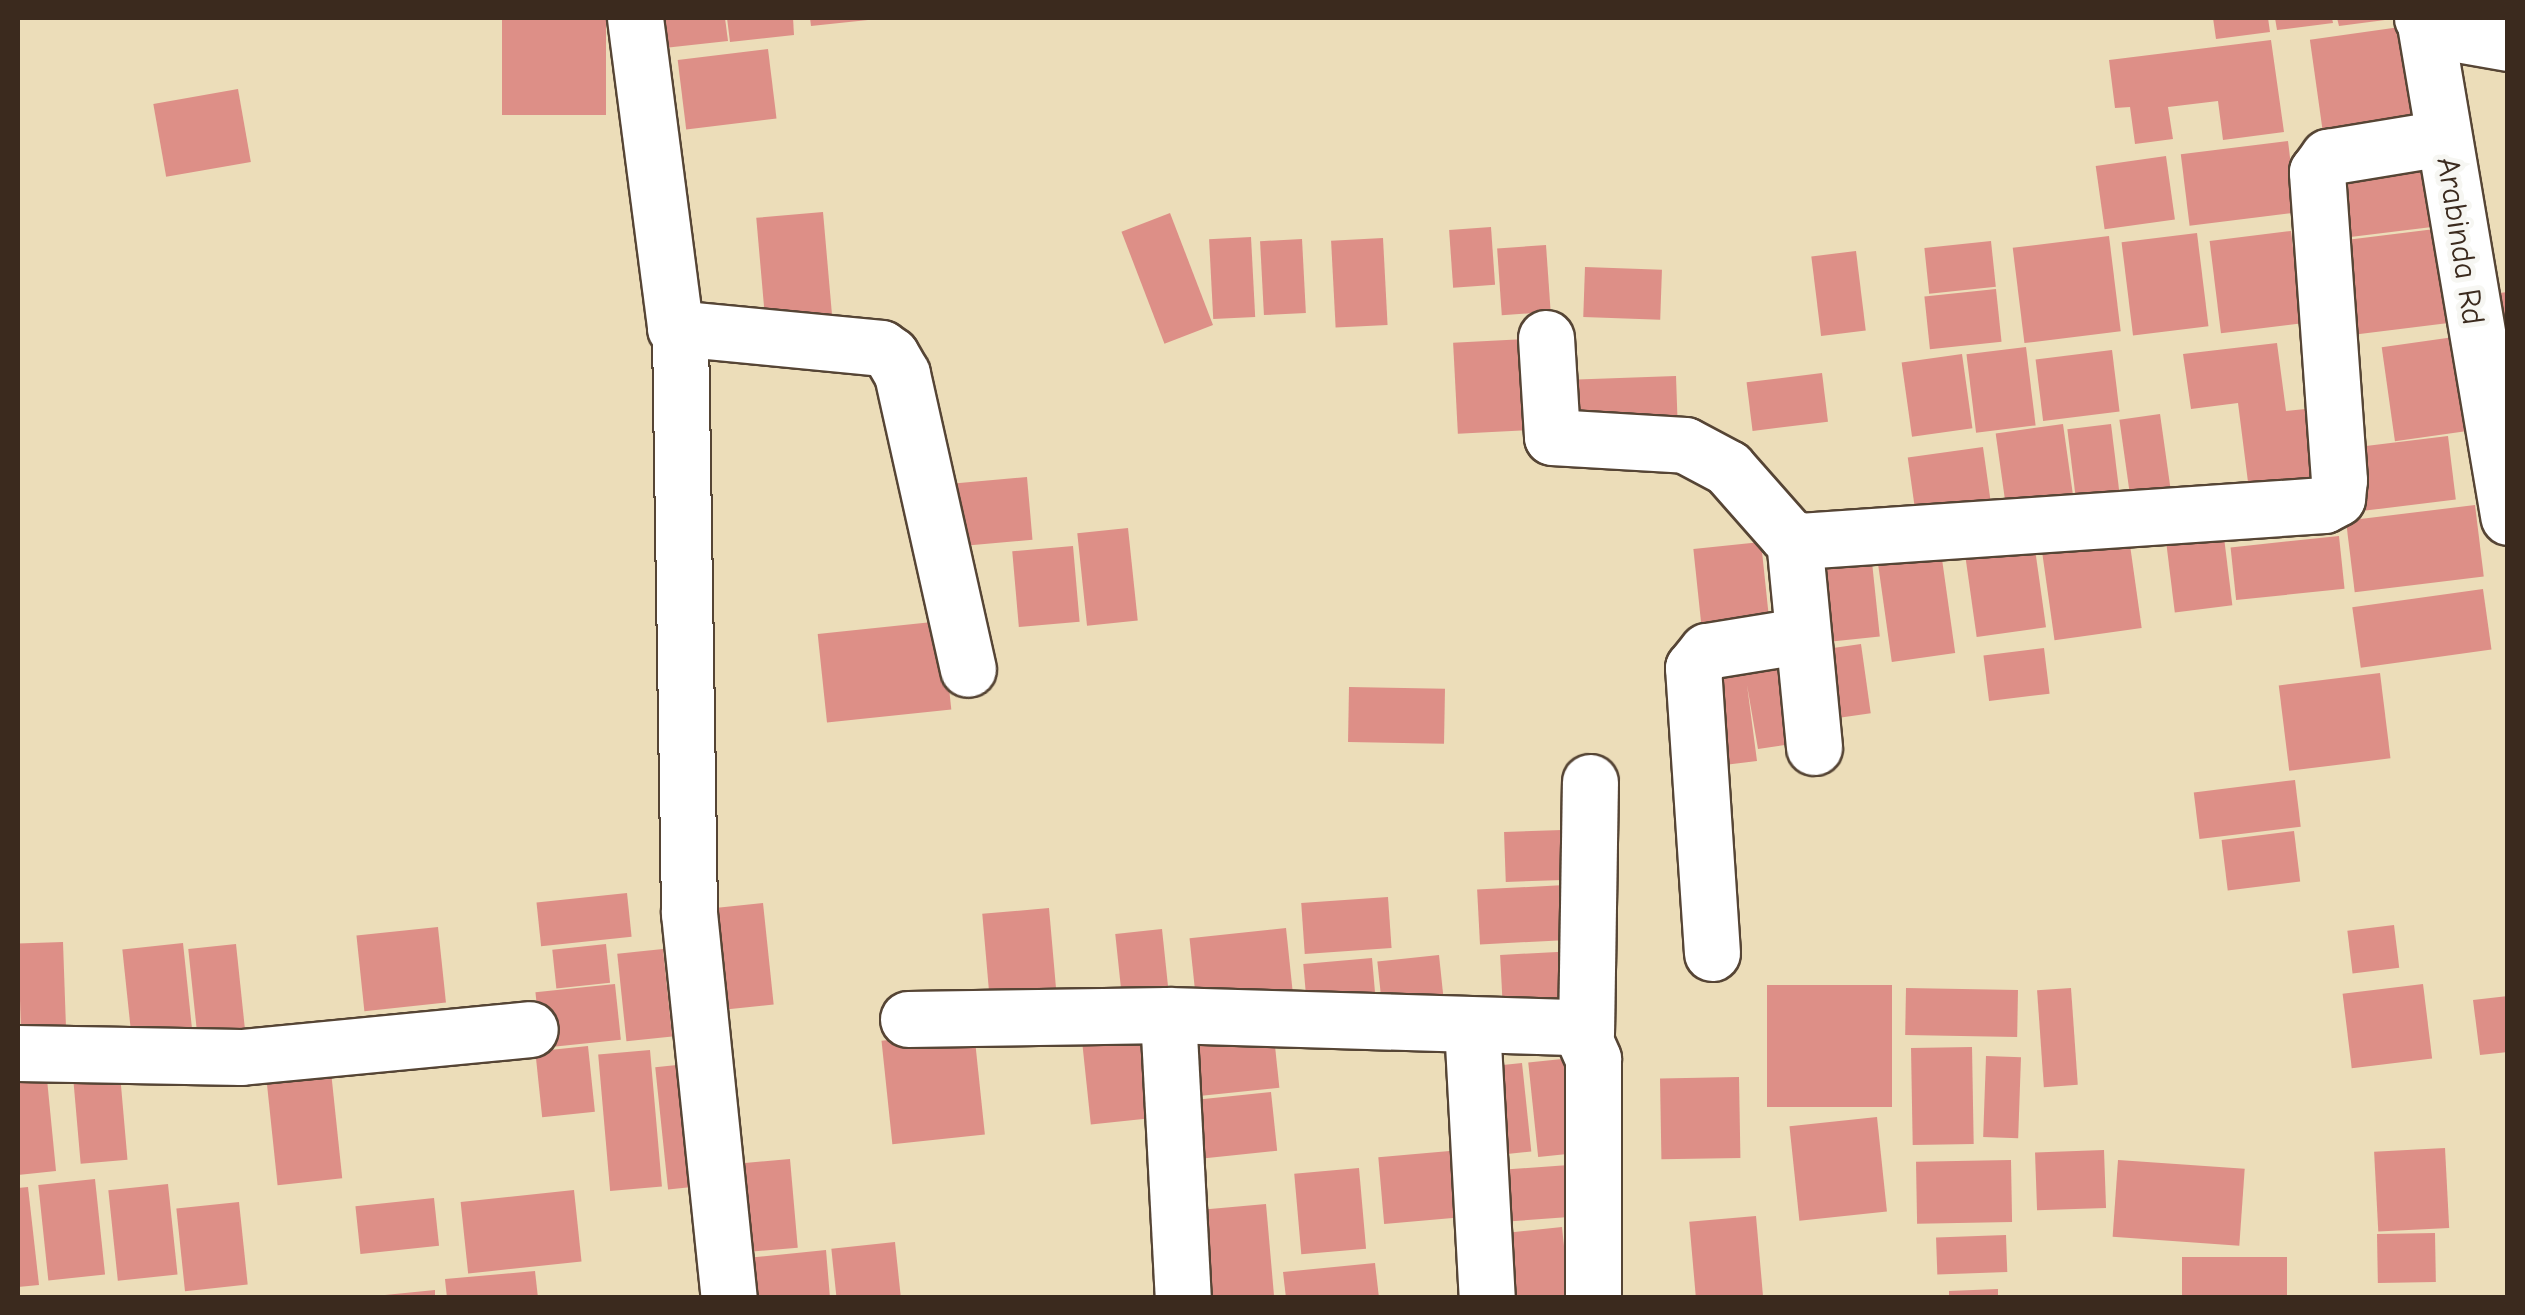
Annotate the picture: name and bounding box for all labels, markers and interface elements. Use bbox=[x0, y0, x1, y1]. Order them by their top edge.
street label: Arabinda Rd bbox=[2428, 154, 2492, 328]

